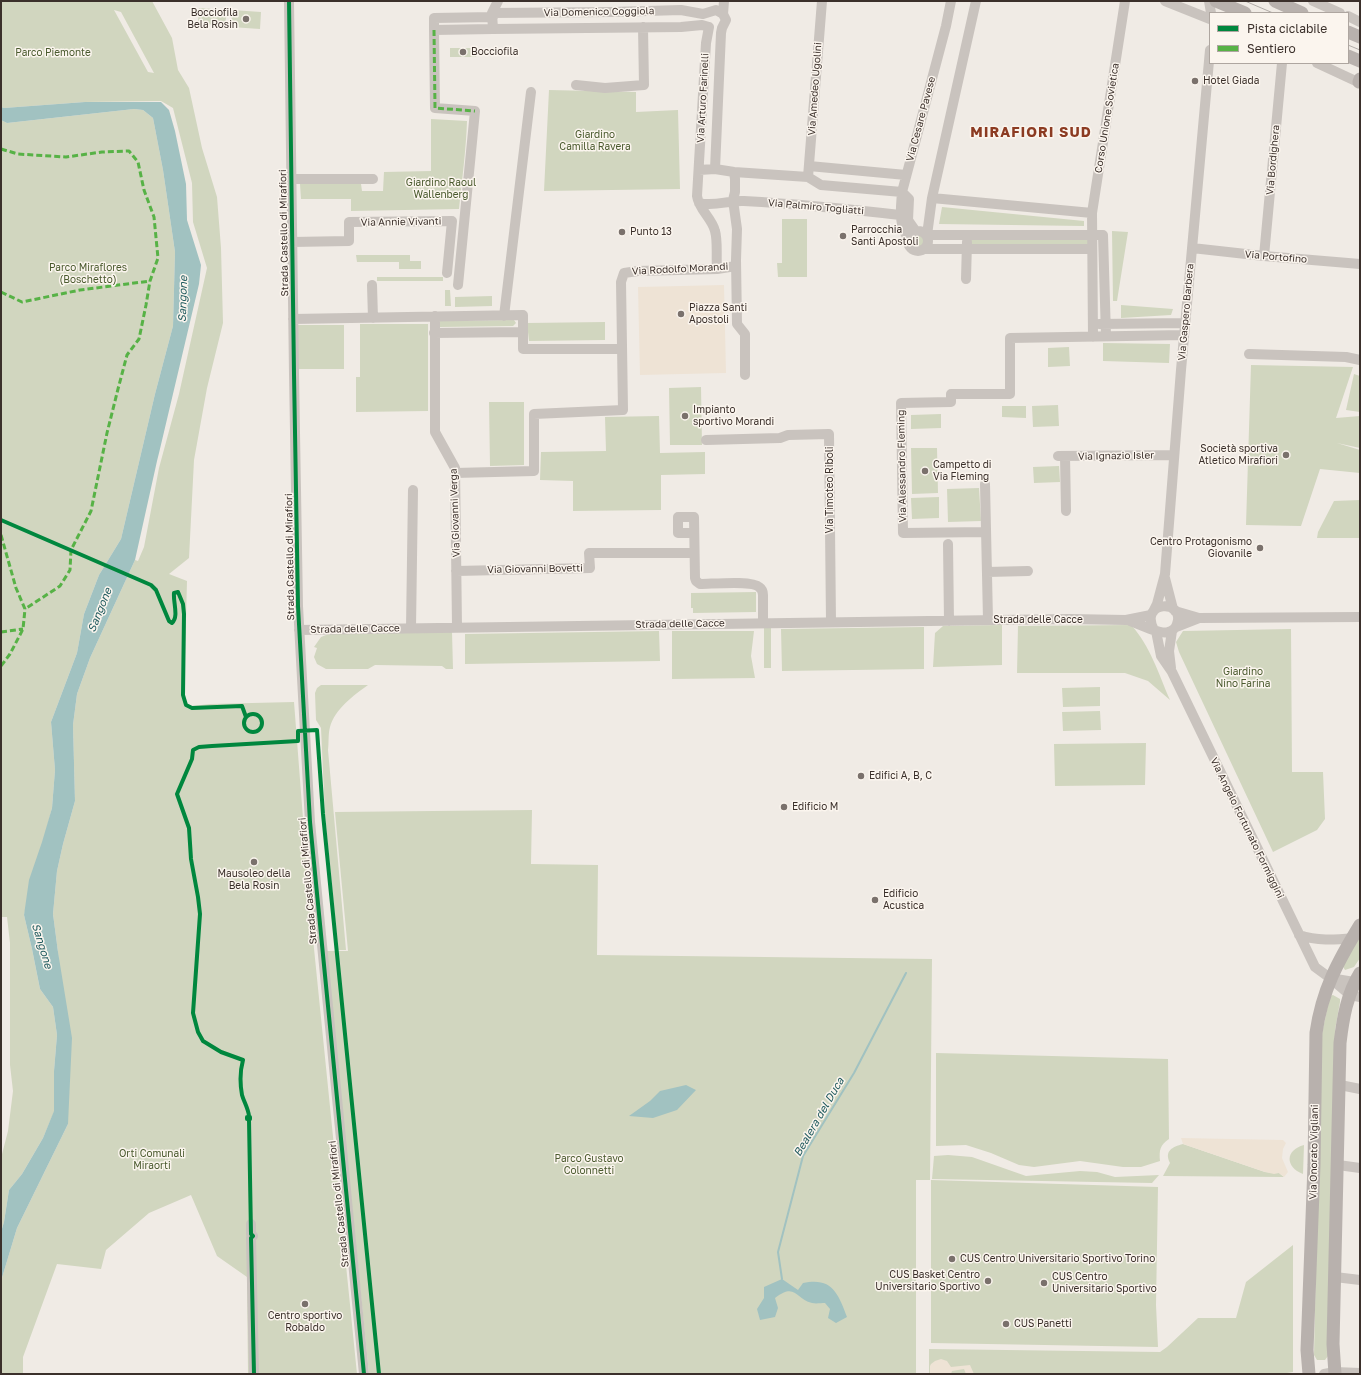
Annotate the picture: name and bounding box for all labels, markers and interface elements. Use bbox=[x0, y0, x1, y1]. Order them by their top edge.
street label: Via Domenico Coggiola bbox=[544, 5, 654, 19]
place label: Bocciofila Bela Rosin bbox=[187, 7, 238, 30]
legend bbox=[1209, 12, 1349, 64]
marker: Bocciofila Bela Rosin bbox=[241, 14, 251, 24]
text: Pista ciclabile bbox=[1247, 21, 1327, 36]
text: Sentiero bbox=[1247, 41, 1296, 56]
street label: Via Amedeo Ugolini bbox=[806, 42, 824, 136]
place label: Bocciofila bbox=[471, 46, 518, 58]
park label: Parco Piemonte bbox=[15, 47, 91, 59]
marker: Bocciofila bbox=[458, 47, 468, 57]
street label: Via Arturo Farinelli bbox=[695, 53, 711, 143]
street label: Corso Unione Sovietica bbox=[1092, 62, 1122, 174]
street label: Via Cesare Pavese bbox=[904, 75, 938, 163]
place label: Hotel Giada bbox=[1203, 75, 1259, 87]
marker: Hotel Giada bbox=[1190, 76, 1200, 86]
street label: Via Bordighera bbox=[1264, 124, 1282, 196]
district label: MIRAFIORI SUD bbox=[970, 125, 1092, 141]
park label: Giardino Camilla Ravera bbox=[559, 129, 631, 152]
street label: Strada Castello di Mirafiori bbox=[277, 169, 291, 297]
park label: Giardino Raoul Wallenberg bbox=[406, 177, 476, 200]
street label: Via Palmiro Togliatti bbox=[768, 197, 864, 217]
street label: Via Annie Vivanti bbox=[361, 215, 441, 229]
place label: Parrocchia Santi Apostoli bbox=[851, 224, 918, 248]
place label: Punto 13 bbox=[630, 226, 672, 238]
marker: Punto 13 bbox=[617, 227, 627, 237]
marker: Parrocchia Santi Apostoli bbox=[838, 231, 848, 241]
street label: Via Portofino bbox=[1244, 248, 1308, 266]
street label: Via Rodolfo Morandi bbox=[632, 260, 728, 278]
park label: Parco Miraflores (Boschetto) bbox=[49, 262, 127, 286]
street label: Via Gaspero Barbera bbox=[1176, 263, 1196, 361]
water label: Sangone bbox=[176, 276, 190, 322]
place label: Piazza Santi Apostoli bbox=[689, 302, 747, 326]
marker: Piazza Santi Apostoli bbox=[676, 309, 686, 319]
place label: Impianto sportivo Morandi bbox=[693, 404, 774, 428]
street label: Via Alessandro Fleming bbox=[895, 410, 909, 522]
marker: Impianto sportivo Morandi bbox=[680, 411, 690, 421]
place label: Società sportiva Atletico Mirafiori bbox=[1199, 443, 1278, 466]
street label: Via Timoteo Riboli bbox=[824, 446, 836, 534]
street label: Via Ignazio Isler bbox=[1078, 449, 1154, 463]
marker: Società sportiva Atletico Mirafiori bbox=[1281, 450, 1291, 460]
place label: Campetto di Via Fleming bbox=[933, 459, 991, 482]
marker: Campetto di Via Fleming bbox=[920, 466, 930, 476]
street label: Via Giovanni Verga bbox=[447, 468, 463, 558]
street label: Strada Castello di Mirafiori bbox=[283, 493, 297, 621]
place label: Centro Protagonismo Giovanile bbox=[1150, 536, 1252, 560]
marker: Centro Protagonismo Giovanile bbox=[1255, 543, 1265, 553]
street label: Via Giovanni Bovetti bbox=[487, 562, 583, 576]
water label: Sangone bbox=[85, 586, 115, 634]
street label: Strada delle Cacce bbox=[993, 614, 1083, 626]
street label: Strada delle Cacce bbox=[635, 617, 725, 631]
street label: Strada delle Cacce bbox=[310, 622, 400, 636]
park label: Giardino Nino Farina bbox=[1216, 666, 1270, 690]
street label: Via Angelo Fortunato Formiggini bbox=[1208, 756, 1286, 900]
place label: Edifici A, B, C bbox=[869, 770, 932, 782]
marker: Edifici A, B, C bbox=[856, 771, 866, 781]
place label: Edificio M bbox=[792, 801, 838, 813]
marker: Edificio M bbox=[779, 802, 789, 812]
street label: Strada Castello di Mirafiori bbox=[296, 817, 320, 945]
marker: Mausoleo della Bela Rosin bbox=[249, 857, 259, 867]
place label: Mausoleo della Bela Rosin bbox=[218, 868, 290, 892]
place label: Edificio Acustica bbox=[883, 888, 924, 912]
marker: Edificio Acustica bbox=[870, 895, 880, 905]
water label: Sangone bbox=[29, 922, 55, 970]
water label: Bealera del Duca bbox=[791, 1075, 847, 1159]
street label: Via Onorato Vigliani bbox=[1307, 1104, 1321, 1200]
street label: Strada Castello di Mirafiori bbox=[326, 1140, 352, 1268]
park label: Orti Comunali Miraorti bbox=[119, 1148, 185, 1172]
park label: Parco Gustavo Colonnetti bbox=[554, 1153, 624, 1176]
place label: CUS Centro Universitario Sportivo Torino bbox=[960, 1253, 1155, 1265]
marker: CUS Centro Universitario Sportivo Torino bbox=[947, 1254, 957, 1264]
place label: CUS Basket Centro Universitario Sportivo bbox=[875, 1269, 980, 1292]
place label: CUS Centro Universitario Sportivo bbox=[1052, 1271, 1157, 1294]
marker: CUS Basket Centro Universitario Sportivo bbox=[983, 1276, 993, 1286]
marker: CUS Centro Universitario Sportivo bbox=[1039, 1278, 1049, 1288]
marker: Centro sportivo Robaldo bbox=[300, 1299, 310, 1309]
place label: Centro sportivo Robaldo bbox=[268, 1310, 342, 1334]
place label: CUS Panetti bbox=[1014, 1318, 1072, 1330]
marker: CUS Panetti bbox=[1001, 1319, 1011, 1329]

